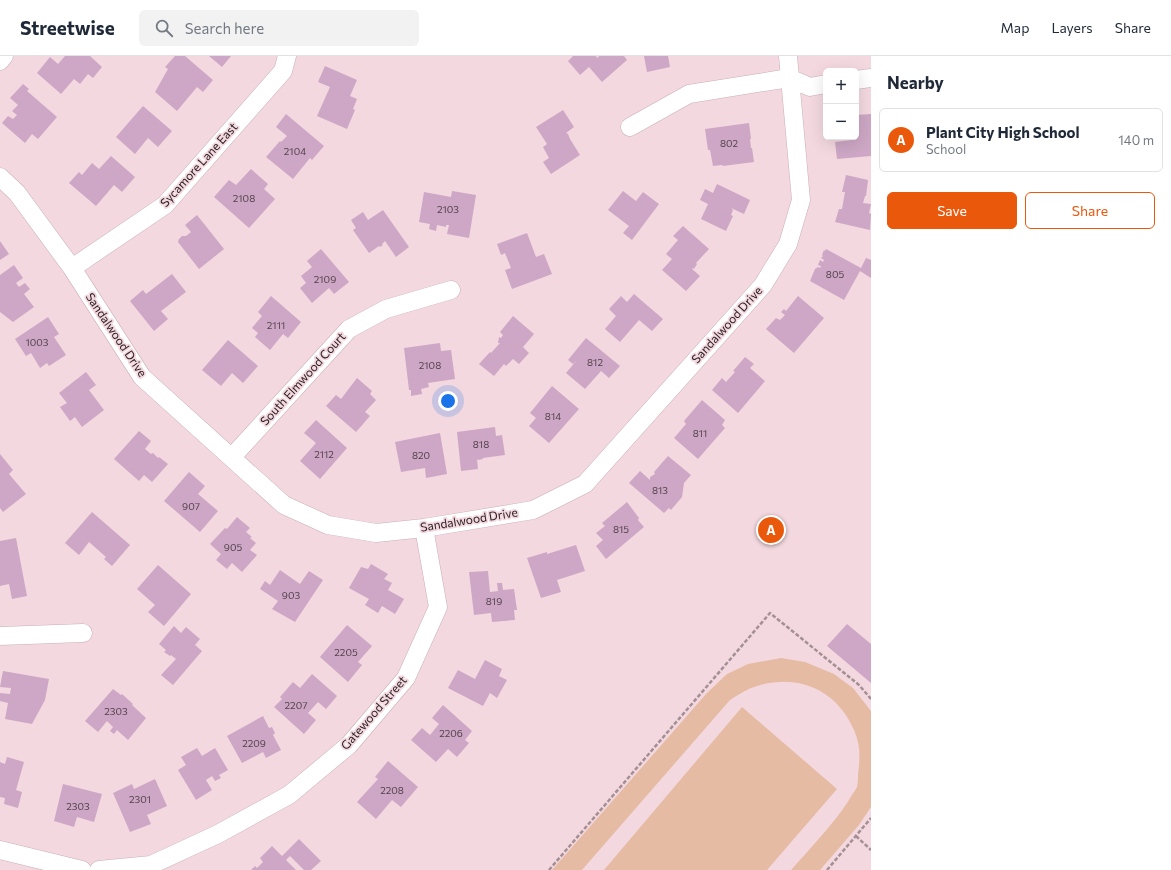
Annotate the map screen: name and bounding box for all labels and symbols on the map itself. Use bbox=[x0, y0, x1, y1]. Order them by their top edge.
street label: Sycamore Lane East bbox=[157, 119, 240, 209]
house number: 802 bbox=[720, 137, 739, 149]
house number: 2104 bbox=[284, 145, 306, 157]
house number: 2108 bbox=[233, 192, 255, 204]
house number: 2103 bbox=[437, 203, 459, 215]
house number: 805 bbox=[826, 268, 844, 280]
house number: 2109 bbox=[314, 273, 336, 285]
street label: Sandalwood Drive bbox=[688, 283, 764, 366]
street label: Sandalwood Drive bbox=[84, 290, 150, 379]
house number: 2111 bbox=[267, 319, 285, 331]
street label: South Elmwood Court bbox=[257, 329, 348, 428]
house number: 1003 bbox=[25, 336, 49, 348]
house number: 812 bbox=[587, 356, 603, 368]
house number: 2108 bbox=[419, 359, 441, 371]
your location bbox=[438, 391, 458, 411]
house number: 814 bbox=[545, 410, 561, 422]
house number: 811 bbox=[693, 427, 707, 439]
house number: 818 bbox=[473, 438, 489, 450]
house number: 2112 bbox=[314, 448, 334, 460]
house number: 820 bbox=[412, 449, 430, 461]
house number: 813 bbox=[652, 484, 668, 496]
house number: 907 bbox=[182, 500, 200, 512]
street label: Sandalwood Drive bbox=[419, 504, 519, 534]
pin: A bbox=[758, 515, 784, 545]
house number: 815 bbox=[613, 523, 629, 535]
house number: 905 bbox=[224, 541, 242, 553]
house number: 903 bbox=[282, 589, 300, 601]
house number: 819 bbox=[486, 595, 502, 607]
house number: 2205 bbox=[334, 646, 358, 658]
street label: Gatewood Street bbox=[337, 673, 409, 752]
house number: 2207 bbox=[285, 699, 307, 711]
house number: 2303 bbox=[104, 705, 128, 717]
house number: 2206 bbox=[439, 727, 463, 739]
house number: 2209 bbox=[242, 737, 266, 749]
house number: 2208 bbox=[380, 784, 404, 796]
house number: 2301 bbox=[129, 793, 151, 805]
house number: 2303 bbox=[66, 800, 90, 812]

